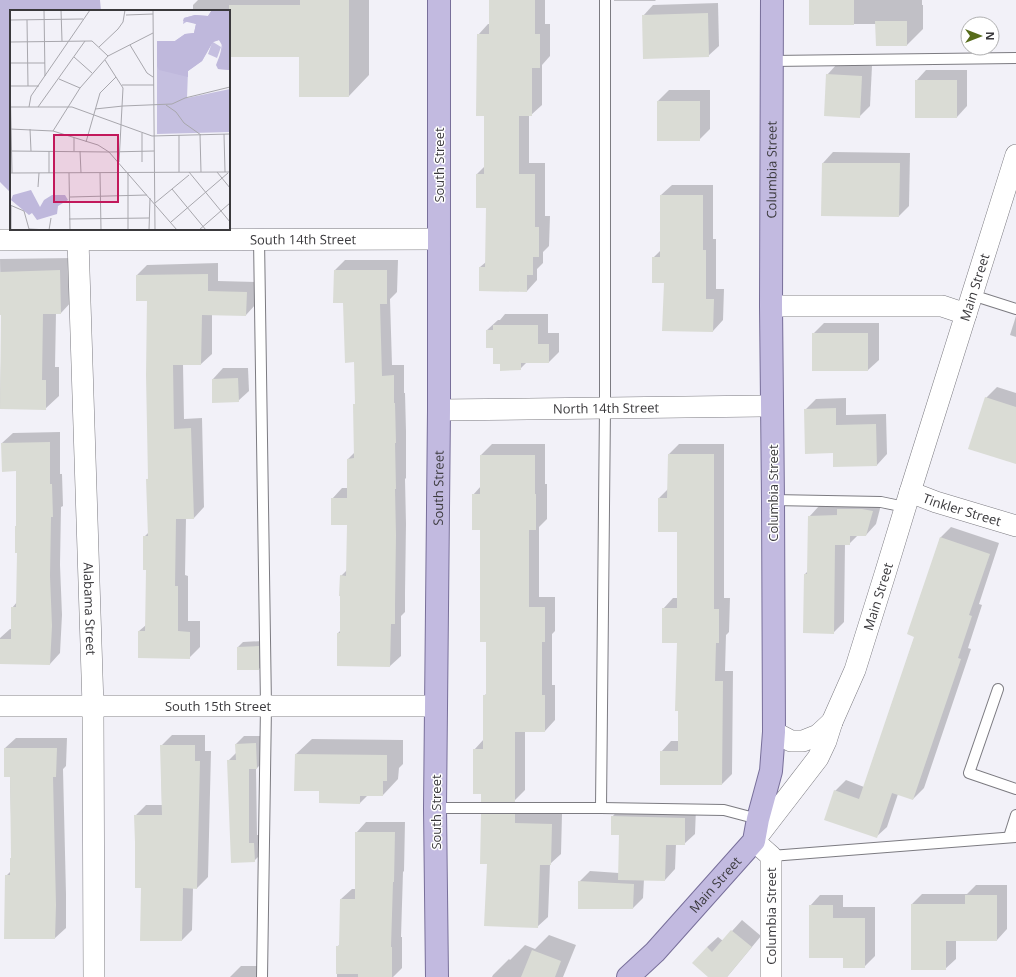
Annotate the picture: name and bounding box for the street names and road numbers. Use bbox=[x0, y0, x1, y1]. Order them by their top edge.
street label: Columbia Street bbox=[762, 121, 781, 219]
street label: South Street bbox=[430, 127, 448, 203]
street label: South 14th Street bbox=[250, 230, 356, 248]
street label: Main Street bbox=[955, 251, 994, 323]
street label: North 14th Street bbox=[553, 398, 660, 418]
street label: Columbia Street bbox=[764, 444, 782, 542]
street label: South Street bbox=[429, 450, 448, 526]
street label: Tinkler Street bbox=[920, 489, 1004, 530]
street label: Main Street bbox=[859, 560, 897, 633]
street label: Alabama Street bbox=[79, 562, 100, 656]
street label: South 15th Street bbox=[165, 697, 271, 715]
street label: South Street bbox=[427, 774, 445, 850]
street label: Main Street bbox=[685, 852, 745, 917]
street label: Columbia Street bbox=[762, 867, 780, 965]

